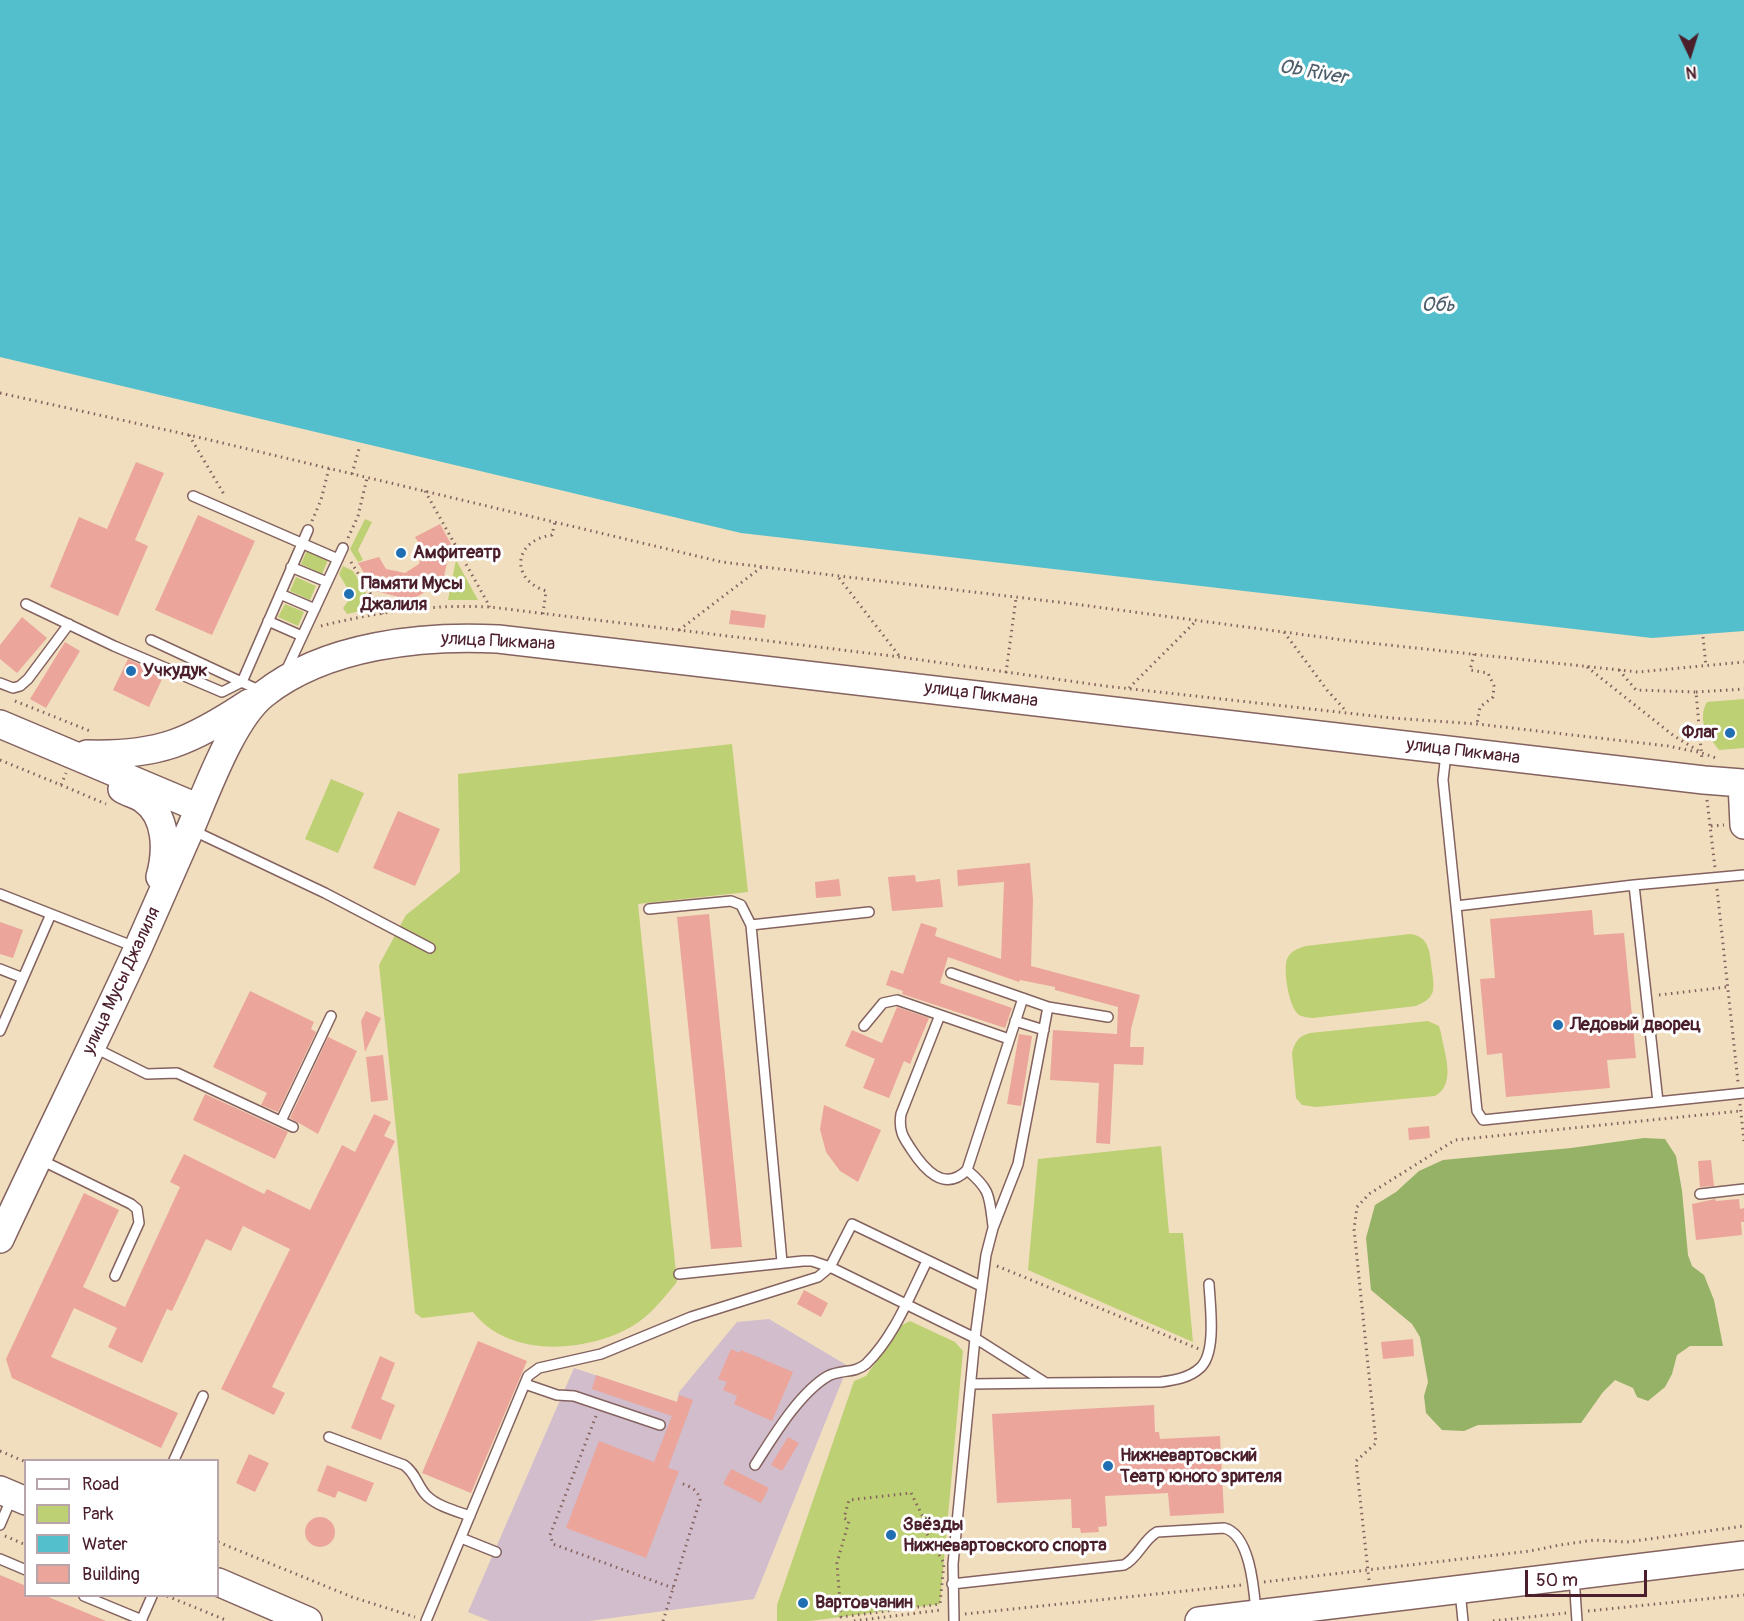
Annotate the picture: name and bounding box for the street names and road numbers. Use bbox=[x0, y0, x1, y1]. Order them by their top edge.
street label: улица Пикмана bbox=[440, 628, 556, 656]
street label: улица Пикмана bbox=[923, 677, 1039, 713]
street label: улица Пикмана bbox=[1405, 734, 1521, 770]
street label: улица Мусы Джалиля bbox=[78, 904, 166, 1058]

